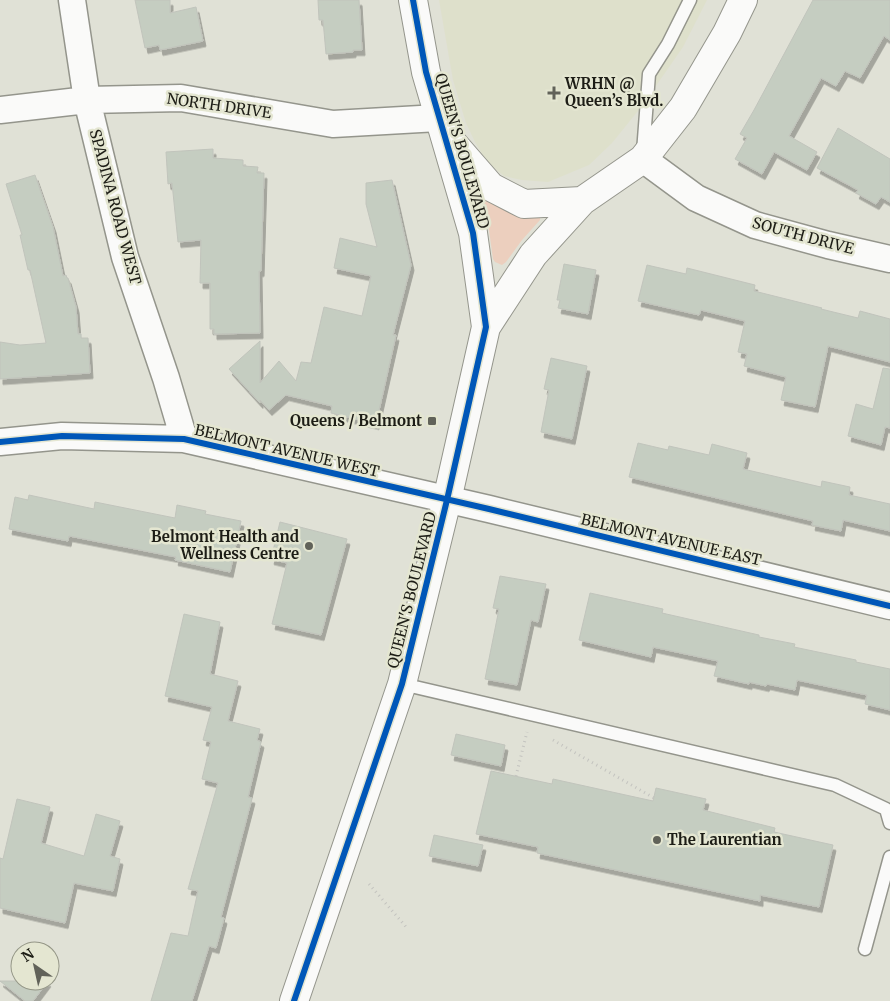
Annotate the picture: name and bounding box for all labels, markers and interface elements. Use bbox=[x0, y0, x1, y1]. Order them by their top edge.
street label: QUEEN'S BOULEVARD bbox=[431, 71, 494, 231]
place label: WRHN @ Queen’s Blvd. bbox=[564, 74, 663, 110]
marker: WRHN @ Queen’s Blvd. bbox=[547, 86, 561, 100]
street label: NORTH DRIVE bbox=[166, 89, 273, 122]
street label: SPADINA ROAD WEST bbox=[86, 127, 146, 287]
street label: SOUTH DRIVE bbox=[750, 213, 856, 258]
place label: Queens / Belmont bbox=[290, 411, 422, 430]
marker: Queens / Belmont bbox=[426, 415, 438, 427]
street label: BELMONT AVENUE WEST bbox=[193, 420, 382, 481]
street label: BELMONT AVENUE EAST bbox=[579, 509, 764, 570]
street label: QUEEN'S BOULEVARD bbox=[383, 510, 440, 670]
place label: Belmont Health and Wellness Centre bbox=[151, 527, 299, 563]
marker: Belmont Health and Wellness Centre bbox=[303, 540, 315, 552]
place label: The Laurentian bbox=[667, 830, 782, 849]
marker: The Laurentian bbox=[651, 834, 663, 846]
north arrow bbox=[10, 941, 60, 991]
text: N bbox=[18, 945, 37, 966]

